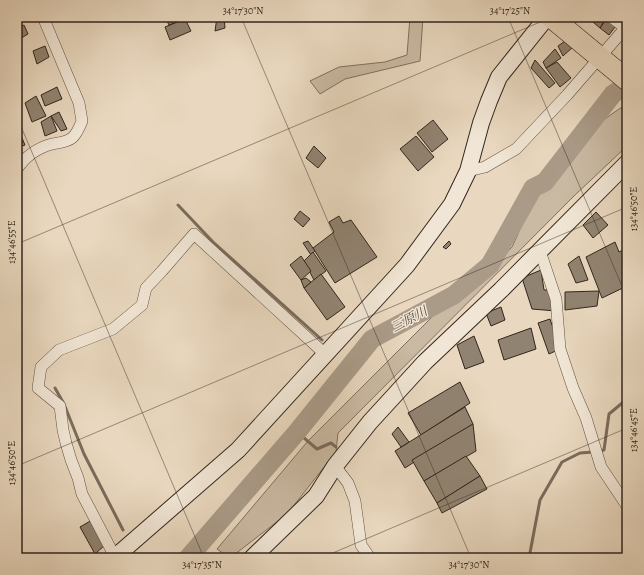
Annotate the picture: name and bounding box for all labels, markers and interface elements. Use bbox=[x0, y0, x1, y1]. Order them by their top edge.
text: 34°17'30"N bbox=[223, 4, 263, 17]
text: 34°17'25"N bbox=[490, 4, 530, 17]
text: 134°46'50"E bbox=[627, 187, 640, 231]
text: 134°46'55"E bbox=[5, 220, 18, 264]
water label: 三原川 bbox=[388, 301, 432, 336]
text: 134°46'45"E bbox=[627, 408, 640, 452]
text: 134°46'50"E bbox=[5, 441, 18, 485]
text: 34°17'35"N bbox=[182, 558, 222, 571]
text: 34°17'30"N bbox=[449, 558, 489, 571]

